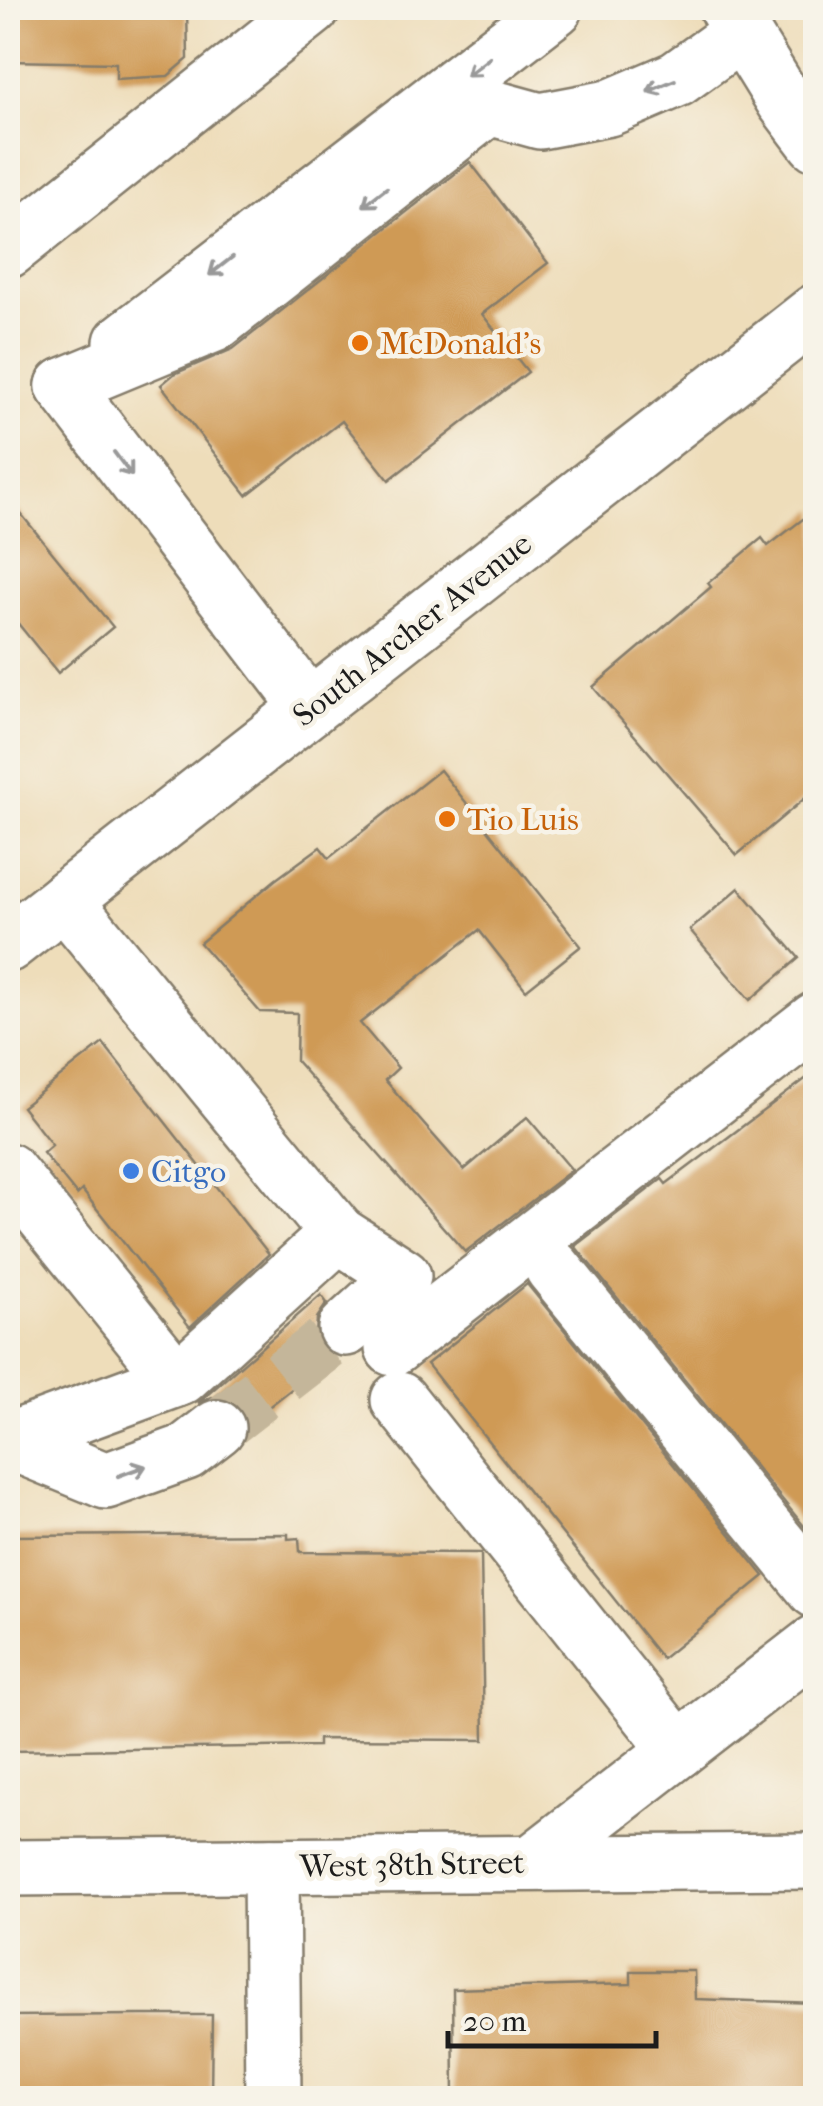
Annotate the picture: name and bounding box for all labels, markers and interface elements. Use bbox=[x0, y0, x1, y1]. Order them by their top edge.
one-way arrow bbox=[465, 56, 492, 77]
one-way arrow bbox=[646, 78, 677, 96]
one-way arrow bbox=[362, 186, 389, 207]
one-way arrow bbox=[208, 254, 234, 276]
place label: McDonald's bbox=[380, 325, 541, 362]
marker: McDonald's bbox=[349, 332, 371, 354]
one-way arrow bbox=[112, 450, 133, 477]
street label: South Archer Avenue bbox=[286, 525, 539, 734]
place label: Tio Luis bbox=[467, 801, 579, 838]
marker: Tio Luis bbox=[436, 808, 458, 830]
place label: Citgo bbox=[151, 1153, 226, 1190]
marker: Citgo bbox=[120, 1160, 142, 1182]
one-way arrow bbox=[116, 1461, 147, 1479]
street label: West 38th Street bbox=[298, 1844, 525, 1885]
scale bar bbox=[448, 1986, 656, 2048]
text: 20 m bbox=[463, 2004, 526, 2039]

